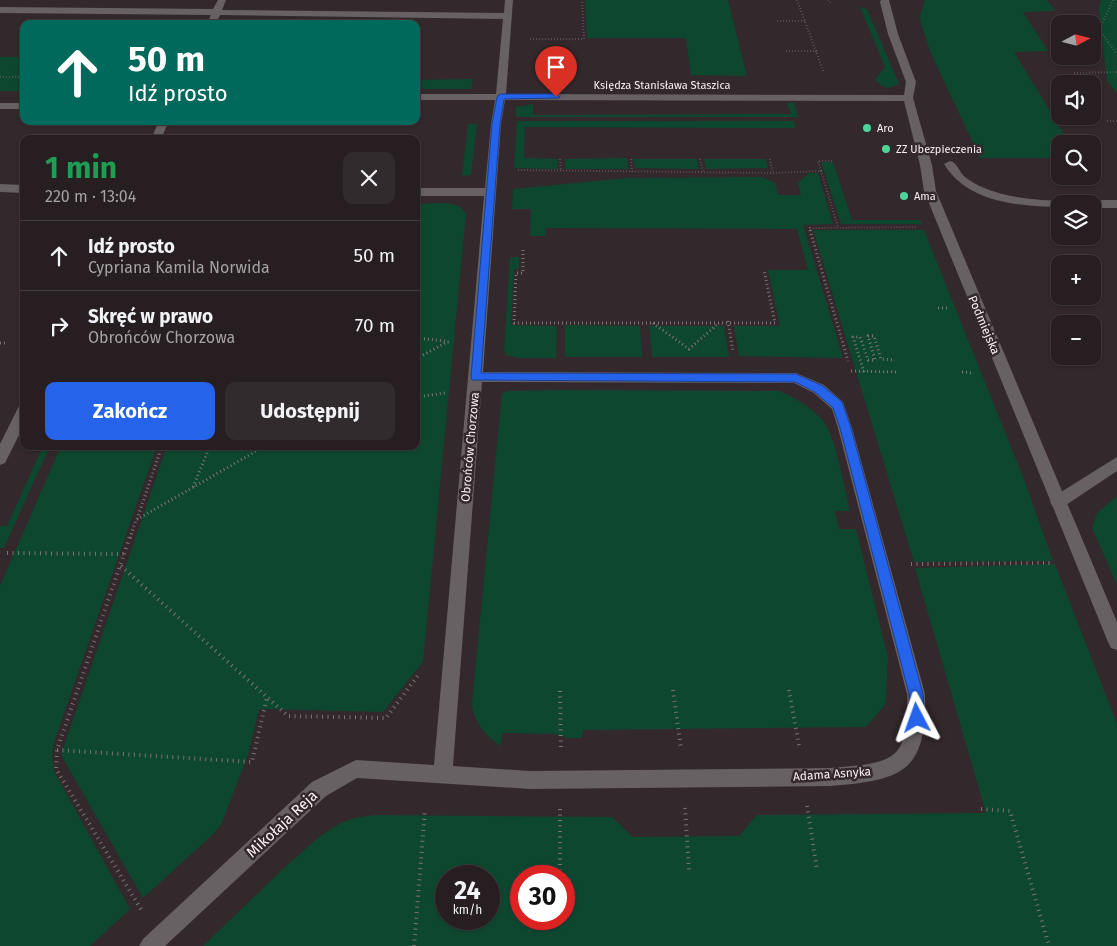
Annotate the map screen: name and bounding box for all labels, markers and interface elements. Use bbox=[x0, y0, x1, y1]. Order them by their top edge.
north arrow bbox=[1051, 15, 1101, 65]
map controls bbox=[1051, 15, 1101, 365]
text: 50 m bbox=[128, 38, 205, 80]
icon: ahead bbox=[45, 40, 110, 105]
pin bbox=[535, 46, 577, 97]
icon: arrive bbox=[542, 53, 570, 81]
button: sound bbox=[1051, 75, 1101, 125]
street label: Księdza Stanisława Staszica bbox=[593, 79, 731, 92]
text: Idź prosto bbox=[128, 80, 228, 107]
marker: Aro bbox=[861, 122, 873, 134]
place label: Aro bbox=[877, 122, 894, 135]
button: search bbox=[1051, 135, 1101, 185]
marker: ZZ Ubezpieczenia bbox=[880, 143, 892, 155]
place label: ZZ Ubezpieczenia bbox=[896, 143, 982, 156]
text: 1 min bbox=[45, 150, 117, 186]
button: close bbox=[343, 152, 395, 204]
text: 220 m · 13:04 bbox=[45, 187, 136, 206]
marker: Ama bbox=[898, 190, 910, 202]
place label: Ama bbox=[914, 190, 936, 203]
button: layers bbox=[1051, 195, 1101, 245]
text: Idź prosto bbox=[88, 235, 175, 258]
icon: ahead bbox=[45, 242, 73, 270]
text: 50 m bbox=[354, 244, 395, 267]
button: + bbox=[1051, 255, 1101, 305]
text: Cypriana Kamila Norwida bbox=[88, 258, 270, 277]
street label: Podmiejska bbox=[965, 294, 1003, 356]
text: Skręć w prawo bbox=[88, 305, 213, 328]
icon: right bbox=[45, 312, 73, 340]
text: 70 m bbox=[355, 314, 395, 337]
button: − bbox=[1051, 315, 1101, 365]
text: Obrońców Chorzowa bbox=[88, 328, 235, 347]
button: Zakończ bbox=[45, 382, 215, 440]
button: Udostępnij bbox=[225, 382, 395, 440]
street label: Obrońców Chorzowa bbox=[458, 391, 482, 503]
position arrow bbox=[890, 691, 942, 743]
street label: Adama Asnyka bbox=[792, 764, 872, 784]
street label: Mikołaja Reja bbox=[243, 787, 321, 861]
speed limit sign: 30 bbox=[510, 865, 575, 930]
text: 24 bbox=[454, 876, 481, 906]
text: km/h bbox=[453, 903, 482, 917]

